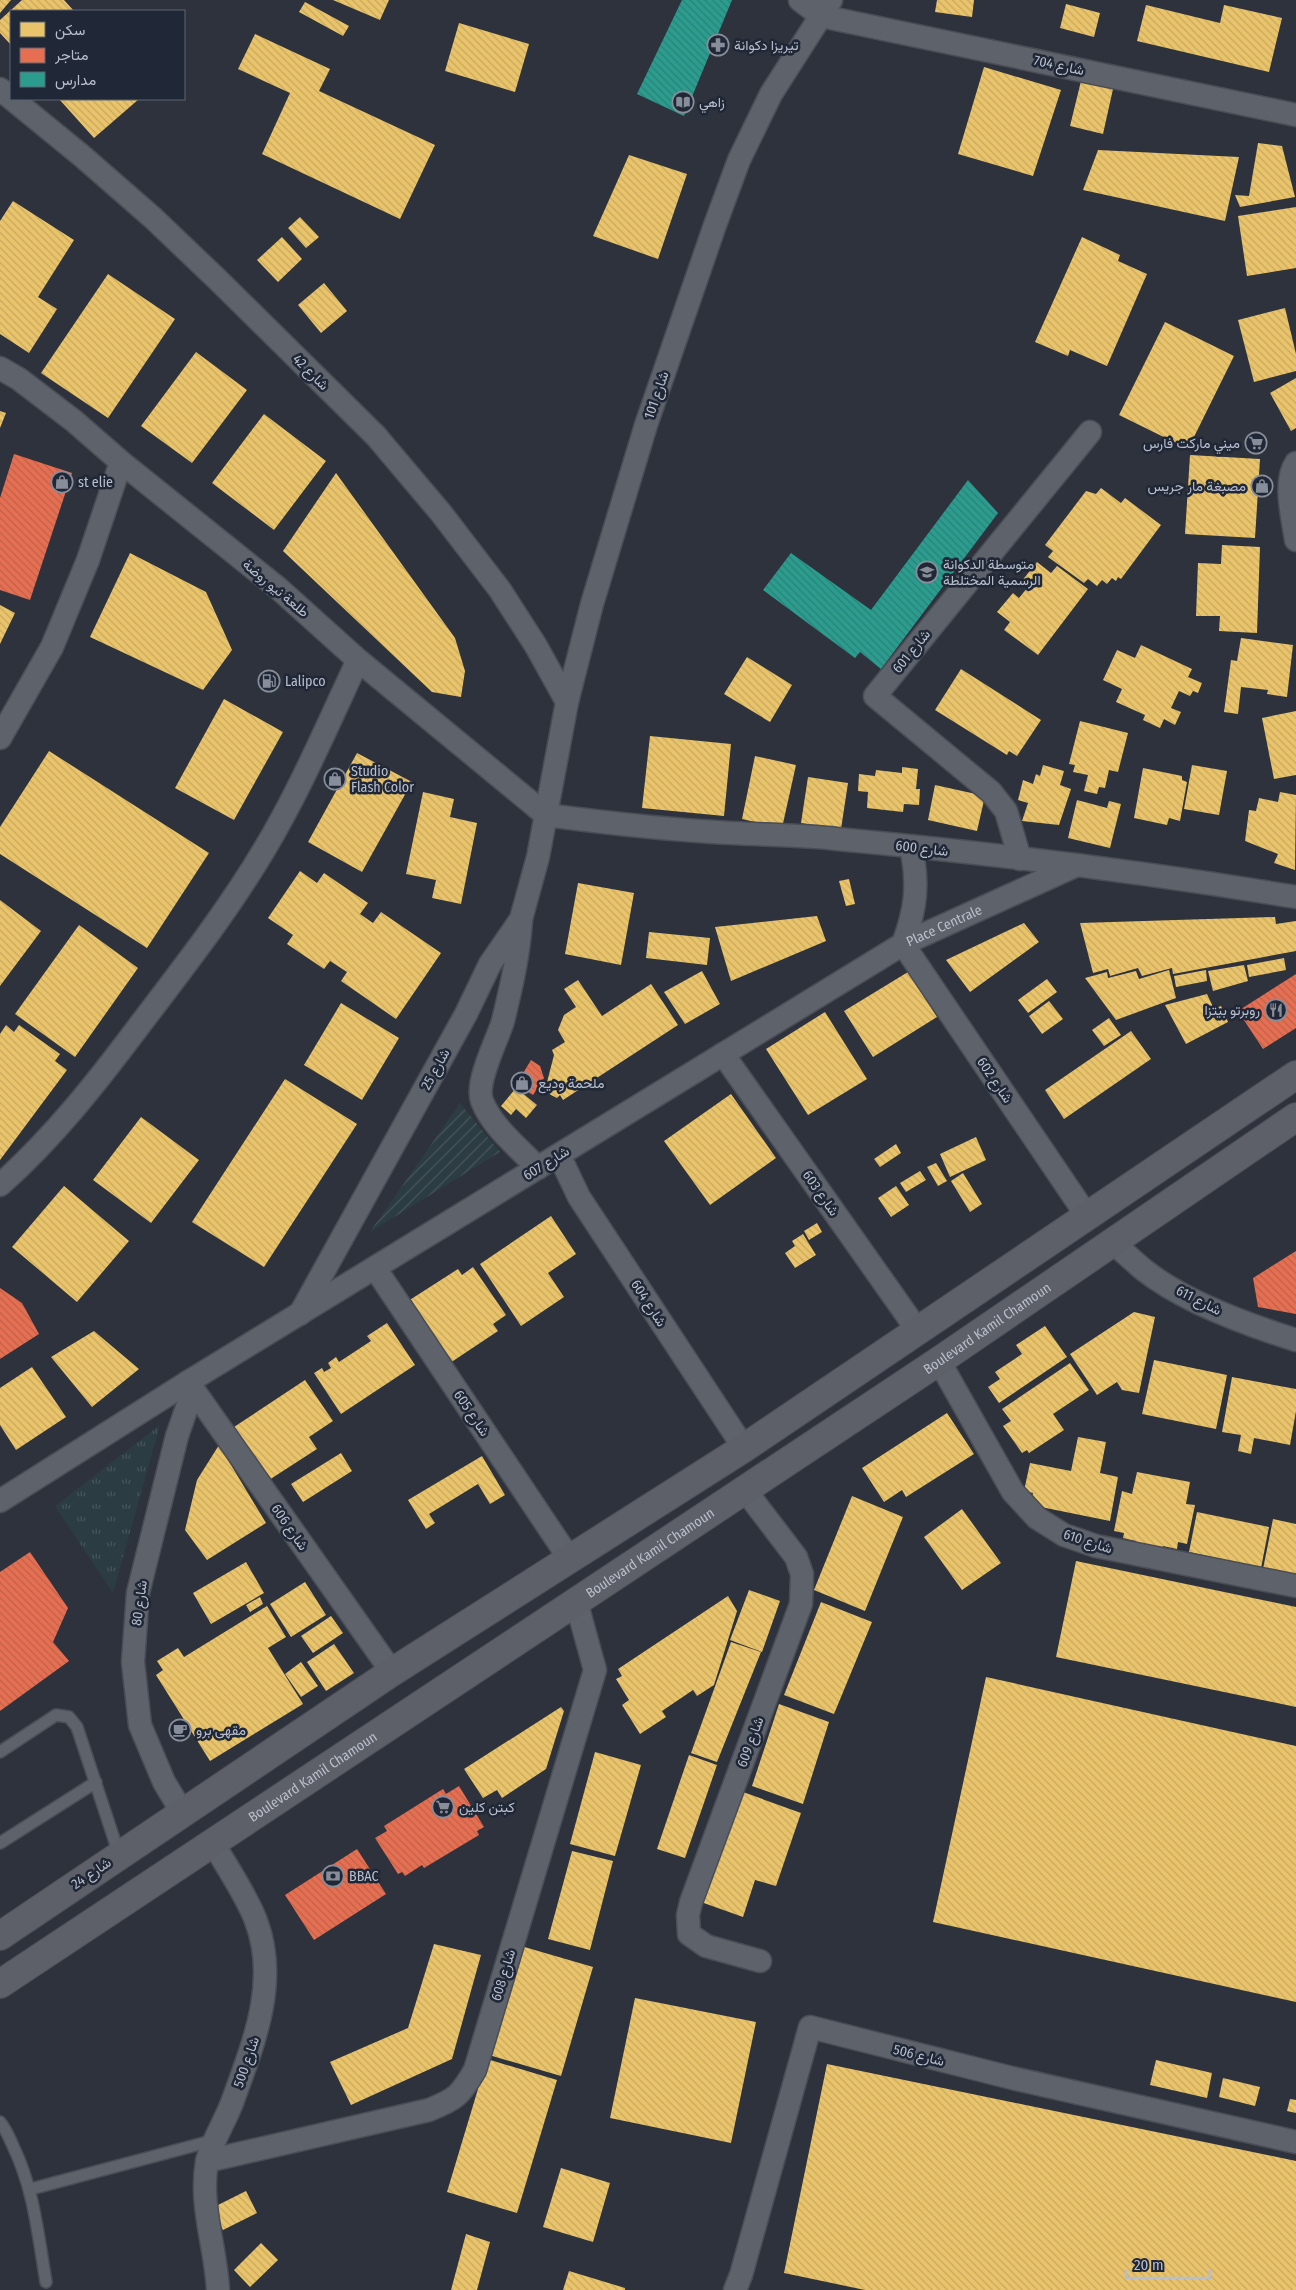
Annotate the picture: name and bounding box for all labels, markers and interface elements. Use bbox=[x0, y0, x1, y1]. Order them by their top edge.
legend bbox=[10, 10, 185, 100]
text: سكن bbox=[55, 21, 85, 40]
pharmacy icon: تيريزا دكوانة bbox=[706, 33, 730, 57]
place label: تيريزا دكوانة bbox=[734, 37, 799, 54]
text: متاجر bbox=[54, 46, 89, 64]
street label: شارع 704 bbox=[1032, 52, 1086, 81]
text: مدارس bbox=[55, 71, 96, 90]
library icon: زاهي bbox=[671, 90, 695, 114]
place label: زاهي bbox=[699, 94, 725, 114]
street label: شارع 42 bbox=[288, 351, 332, 395]
street label: شارع 101 bbox=[640, 369, 674, 422]
supermarket icon: ميني ماركت فارس bbox=[1244, 431, 1268, 455]
place label: ميني ماركت فارس bbox=[1143, 435, 1240, 455]
shop icon: st elie bbox=[50, 470, 74, 494]
place label: st elie bbox=[78, 474, 113, 491]
shop icon: مصبغة مار جريس bbox=[1250, 474, 1274, 498]
place label: مصبغة مار جريس bbox=[1147, 478, 1246, 495]
street label: طلعة نيو روضة bbox=[239, 556, 312, 621]
place label: متوسطة الدكوانة الرسمية المختلطة bbox=[943, 556, 1041, 589]
school or university icon: متوسطة الدكوانة الرسمية المختلطة bbox=[915, 560, 939, 584]
street label: شارع 601 bbox=[889, 626, 936, 678]
fuel station icon: Lalipco bbox=[257, 669, 281, 693]
place label: Lalipco bbox=[285, 673, 326, 690]
place label: Studio Flash Color bbox=[351, 763, 414, 796]
shop icon: Studio Flash Color bbox=[323, 767, 347, 791]
street label: شارع 600 bbox=[894, 837, 949, 862]
street label: Place Centrale bbox=[904, 901, 985, 950]
restaurant icon: روبرتو بيتزا bbox=[1264, 998, 1288, 1022]
place label: روبرتو بيتزا bbox=[1205, 1002, 1260, 1019]
street label: شارع 25 bbox=[417, 1046, 455, 1094]
street label: شارع 602 bbox=[971, 1054, 1016, 1108]
shop icon: ملحمة وديع bbox=[510, 1071, 534, 1095]
place label: ملحمة وديع bbox=[538, 1075, 604, 1094]
street label: شارع 607 bbox=[520, 1143, 574, 1186]
street label: شارع 603 bbox=[797, 1167, 842, 1221]
street label: شارع 604 bbox=[625, 1277, 670, 1331]
street label: Boulevard Kamil Chamoun bbox=[920, 1279, 1054, 1378]
street label: شارع 611 bbox=[1172, 1282, 1224, 1321]
street label: شارع 605 bbox=[448, 1387, 493, 1441]
street label: شارع 606 bbox=[266, 1501, 312, 1555]
street label: Boulevard Kamil Chamoun bbox=[583, 1504, 718, 1602]
street label: شارع 610 bbox=[1061, 1526, 1115, 1559]
street label: شارع 80 bbox=[128, 1579, 153, 1627]
street label: شارع 609 bbox=[734, 1715, 769, 1770]
cafe icon: مقهى برو bbox=[168, 1718, 192, 1742]
place label: مقهى برو bbox=[196, 1722, 246, 1739]
street label: Boulevard Kamil Chamoun bbox=[245, 1728, 380, 1826]
supermarket icon: كبتن كلين bbox=[431, 1795, 455, 1819]
place label: كبتن كلين bbox=[459, 1799, 515, 1816]
street label: شارع 24 bbox=[68, 1854, 115, 1894]
bank icon: BBAC bbox=[321, 1864, 345, 1888]
place label: BBAC bbox=[349, 1868, 379, 1885]
street label: شارع 608 bbox=[488, 1947, 521, 2003]
street label: شارع 500 bbox=[230, 2035, 265, 2090]
street label: شارع 506 bbox=[891, 2041, 946, 2072]
scale bar bbox=[1126, 2248, 1210, 2280]
text: 20 m bbox=[1134, 2256, 1164, 2274]

